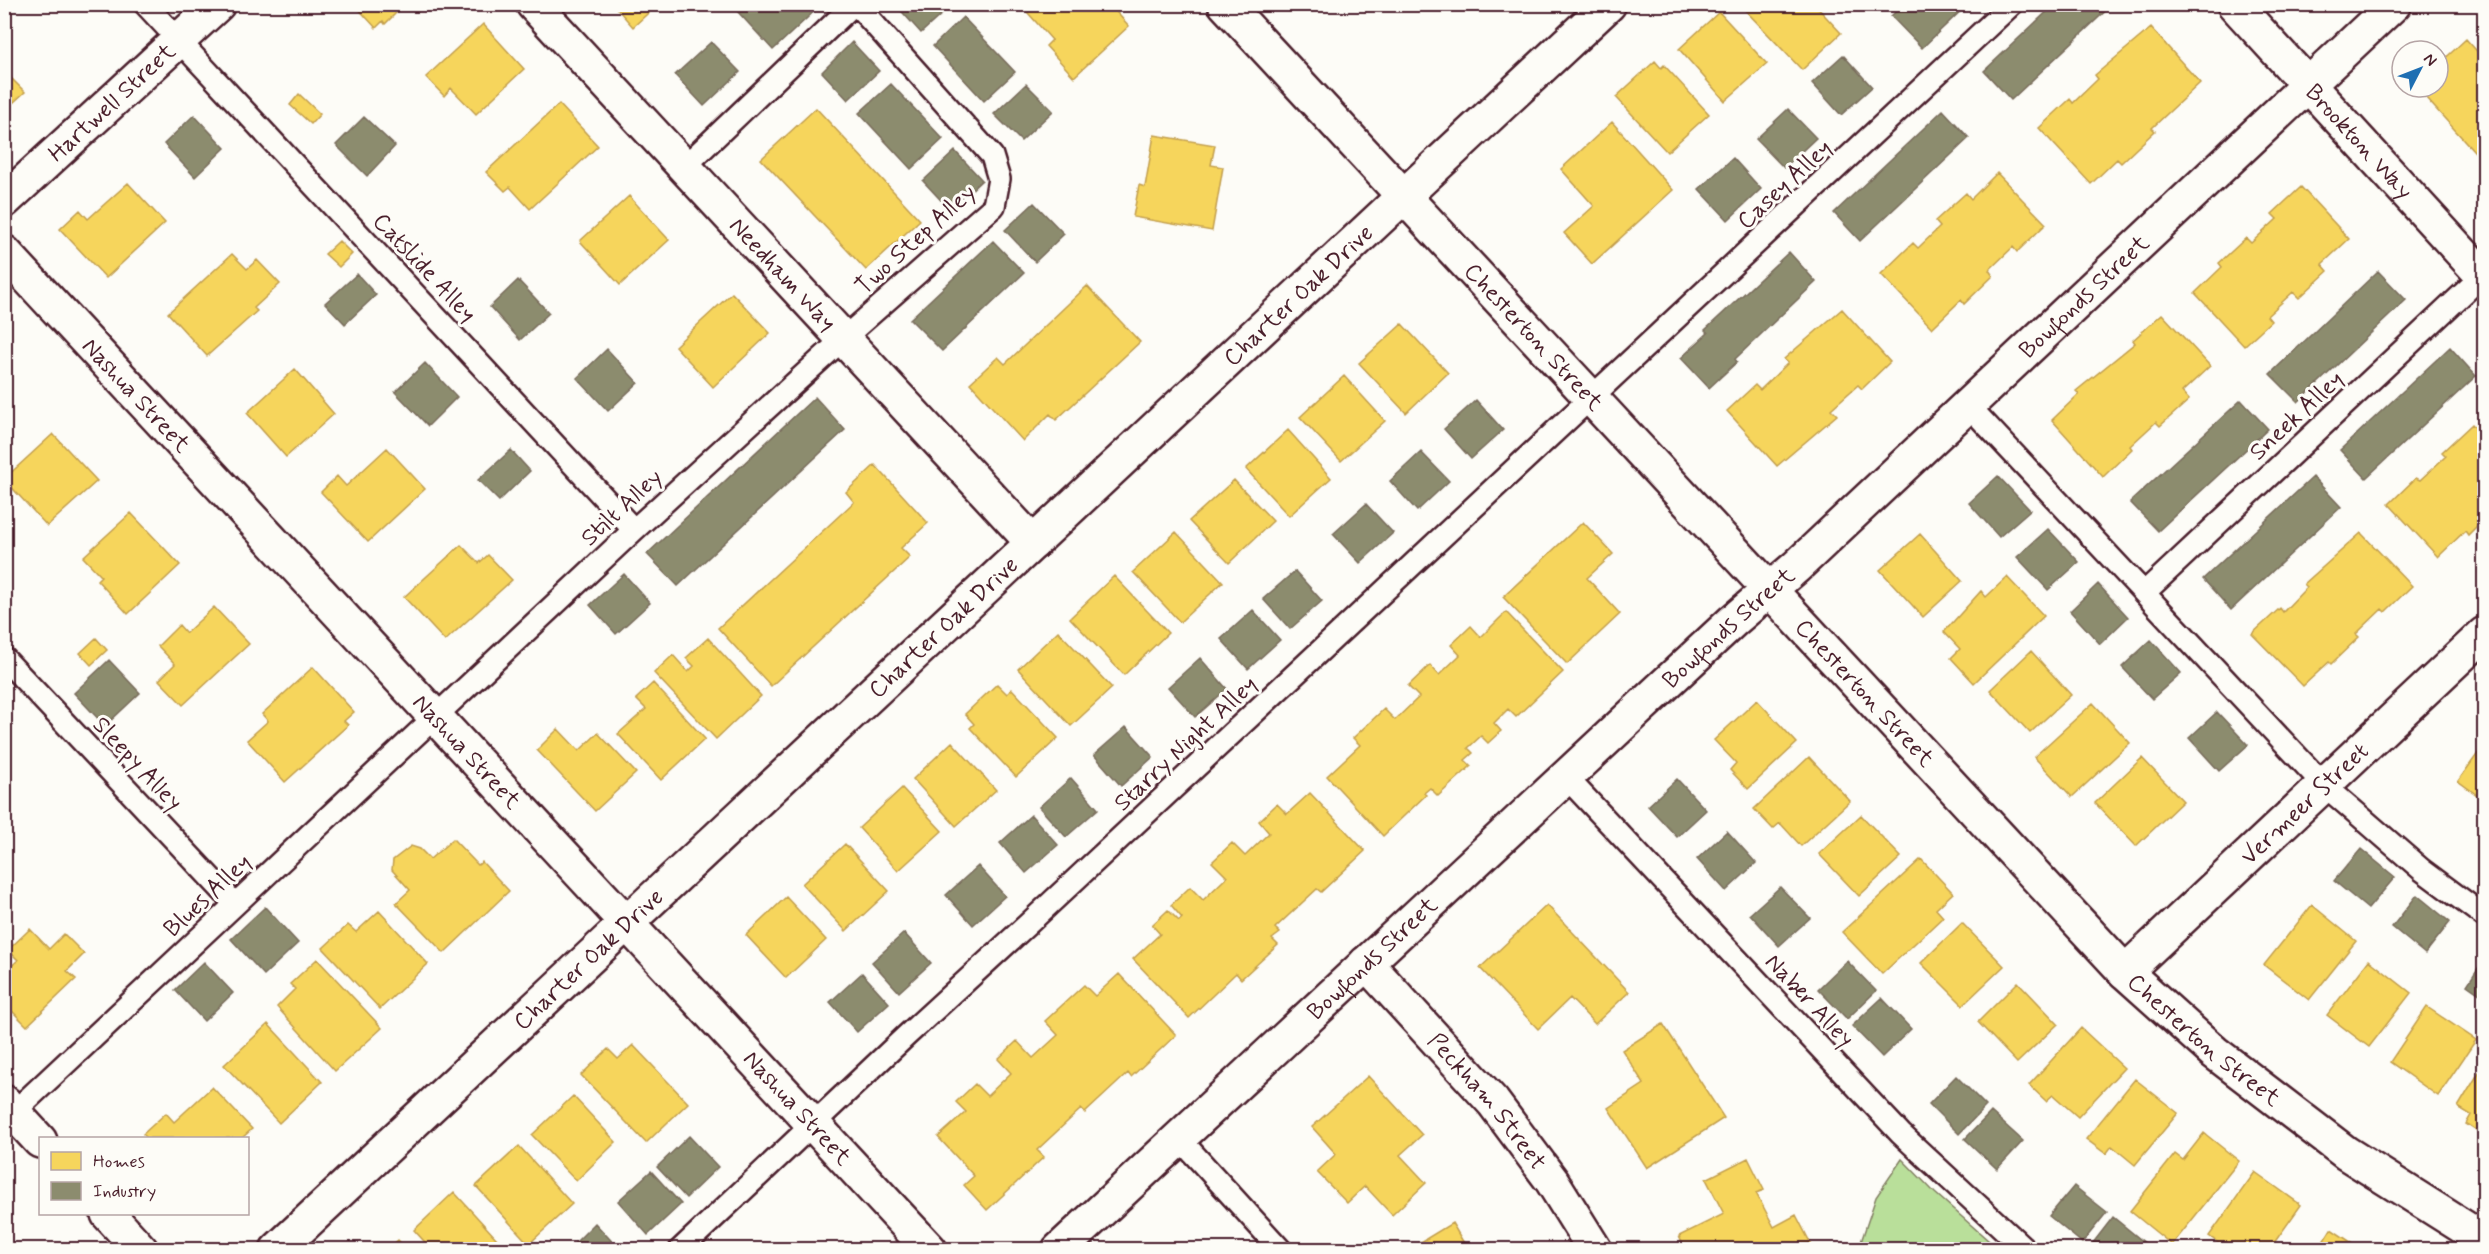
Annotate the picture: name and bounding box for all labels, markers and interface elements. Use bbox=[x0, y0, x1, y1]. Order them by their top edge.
street label: Hartwell Street bbox=[42, 37, 183, 170]
north arrow bbox=[2390, 39, 2450, 99]
text: N bbox=[2419, 49, 2441, 71]
street label: Brookton Way bbox=[2298, 78, 2419, 207]
street label: Casey Alley bbox=[1731, 133, 1839, 237]
street label: Two Step Alley bbox=[849, 178, 983, 303]
street label: Catslide Alley bbox=[365, 207, 483, 329]
street label: Needham Way bbox=[722, 211, 843, 338]
street label: Charter Oak Drive bbox=[1217, 218, 1381, 374]
street label: Bowfonds Street bbox=[2013, 228, 2156, 366]
street label: Chesterton Street bbox=[1456, 257, 1610, 418]
street label: Nashua Street bbox=[74, 332, 197, 460]
street label: Sneek Alley bbox=[2243, 364, 2351, 468]
street label: Stilt Alley bbox=[575, 463, 669, 554]
street label: Charter Oak Drive bbox=[862, 550, 1026, 706]
street label: Bowfonds Street bbox=[1656, 561, 1802, 696]
street label: Chesterton Street bbox=[1787, 613, 1941, 774]
street label: Starry Night Alley bbox=[1108, 670, 1264, 819]
street label: Nashua Street bbox=[405, 688, 527, 816]
street label: Sleepy Alley bbox=[85, 710, 189, 818]
street label: Vermeer Street bbox=[2234, 737, 2376, 872]
street label: Blues Alley bbox=[158, 848, 258, 945]
street label: Charter Oak Drive bbox=[508, 882, 671, 1038]
street label: Bowfonds Street bbox=[1301, 891, 1445, 1028]
street label: Naber Alley bbox=[1758, 948, 1860, 1055]
street label: Chesterton Street bbox=[2120, 967, 2286, 1114]
street label: Peckham Street bbox=[1420, 1027, 1553, 1177]
street label: Nashua Street bbox=[736, 1044, 858, 1173]
legend bbox=[39, 1137, 249, 1215]
text: Homes bbox=[93, 1150, 145, 1174]
text: Industry bbox=[93, 1180, 156, 1204]

